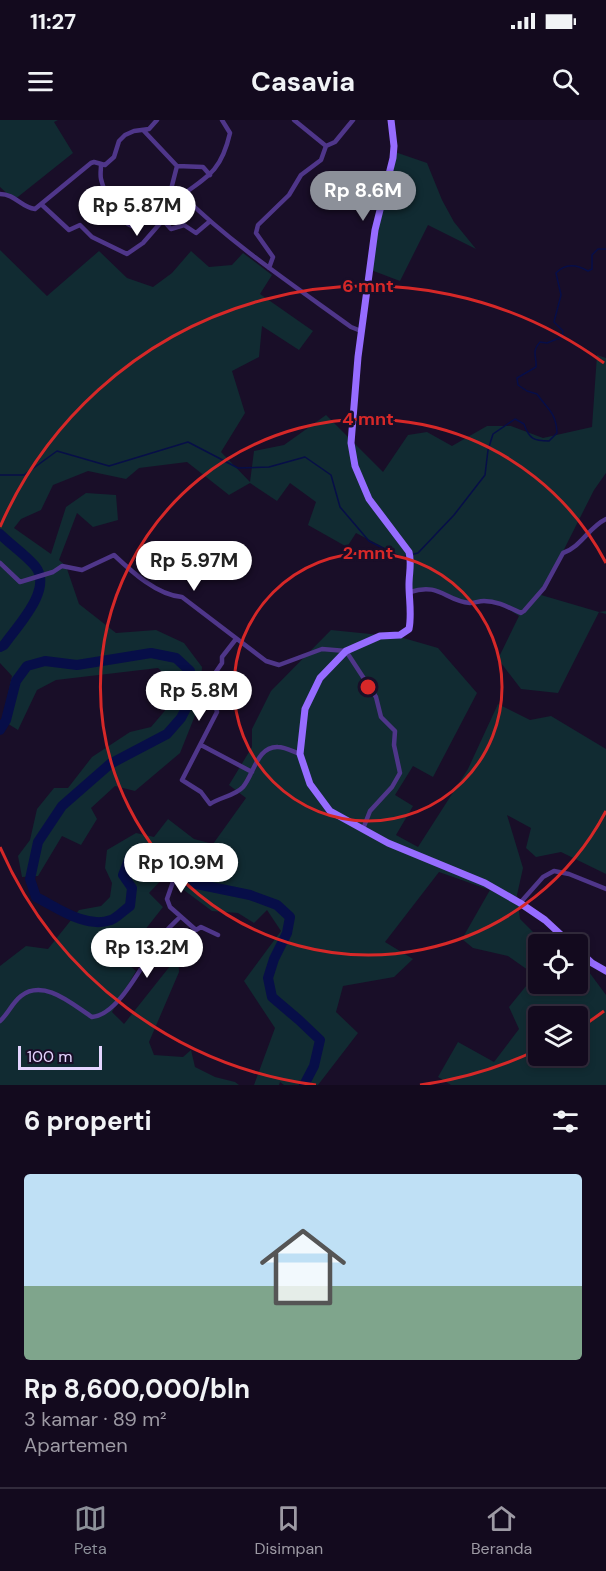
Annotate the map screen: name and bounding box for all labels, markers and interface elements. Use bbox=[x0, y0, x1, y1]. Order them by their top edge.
text: 11:27 bbox=[30, 7, 76, 36]
text: Casavia bbox=[251, 64, 355, 99]
icon: menu bbox=[24, 65, 57, 98]
icon: search bbox=[549, 65, 582, 98]
pin: Rp 8.6M bbox=[308, 171, 418, 222]
text: Rp 8.6M bbox=[324, 177, 402, 203]
pin: Rp 5.87M bbox=[75, 186, 199, 237]
text: Rp 5.87M bbox=[93, 192, 181, 218]
text: 6 mnt bbox=[342, 274, 394, 298]
text: 4 mnt bbox=[342, 407, 394, 431]
pin: Rp 5.97M bbox=[132, 541, 256, 592]
text: 2 mnt bbox=[343, 541, 393, 565]
text: Rp 5.97M bbox=[150, 547, 238, 573]
pin: Rp 5.8M bbox=[144, 671, 254, 722]
text: Rp 5.8M bbox=[160, 677, 238, 703]
centre of rings bbox=[358, 677, 378, 697]
pin: Rp 10.9M bbox=[119, 843, 243, 894]
text: Rp 10.9M bbox=[138, 849, 224, 875]
pin: Rp 13.2M bbox=[85, 928, 209, 979]
text: Rp 13.2M bbox=[105, 934, 189, 960]
map controls bbox=[528, 934, 588, 1066]
button: locate bbox=[528, 934, 588, 994]
button: layers bbox=[528, 1006, 588, 1066]
scale bar bbox=[18, 1043, 102, 1070]
text: 100 m bbox=[27, 1046, 72, 1067]
text: 6 properti bbox=[24, 1104, 152, 1138]
icon: filters bbox=[549, 1105, 582, 1138]
icon: home bbox=[249, 1213, 357, 1321]
text: Rp 8,600,000/bln bbox=[24, 1372, 250, 1406]
text: 3 kamar · 89 m² bbox=[24, 1406, 167, 1432]
text: Apartemen bbox=[24, 1432, 128, 1458]
tab: Peta bbox=[74, 1502, 107, 1559]
tab: Disimpan bbox=[254, 1502, 323, 1559]
tab: Beranda bbox=[471, 1502, 532, 1559]

